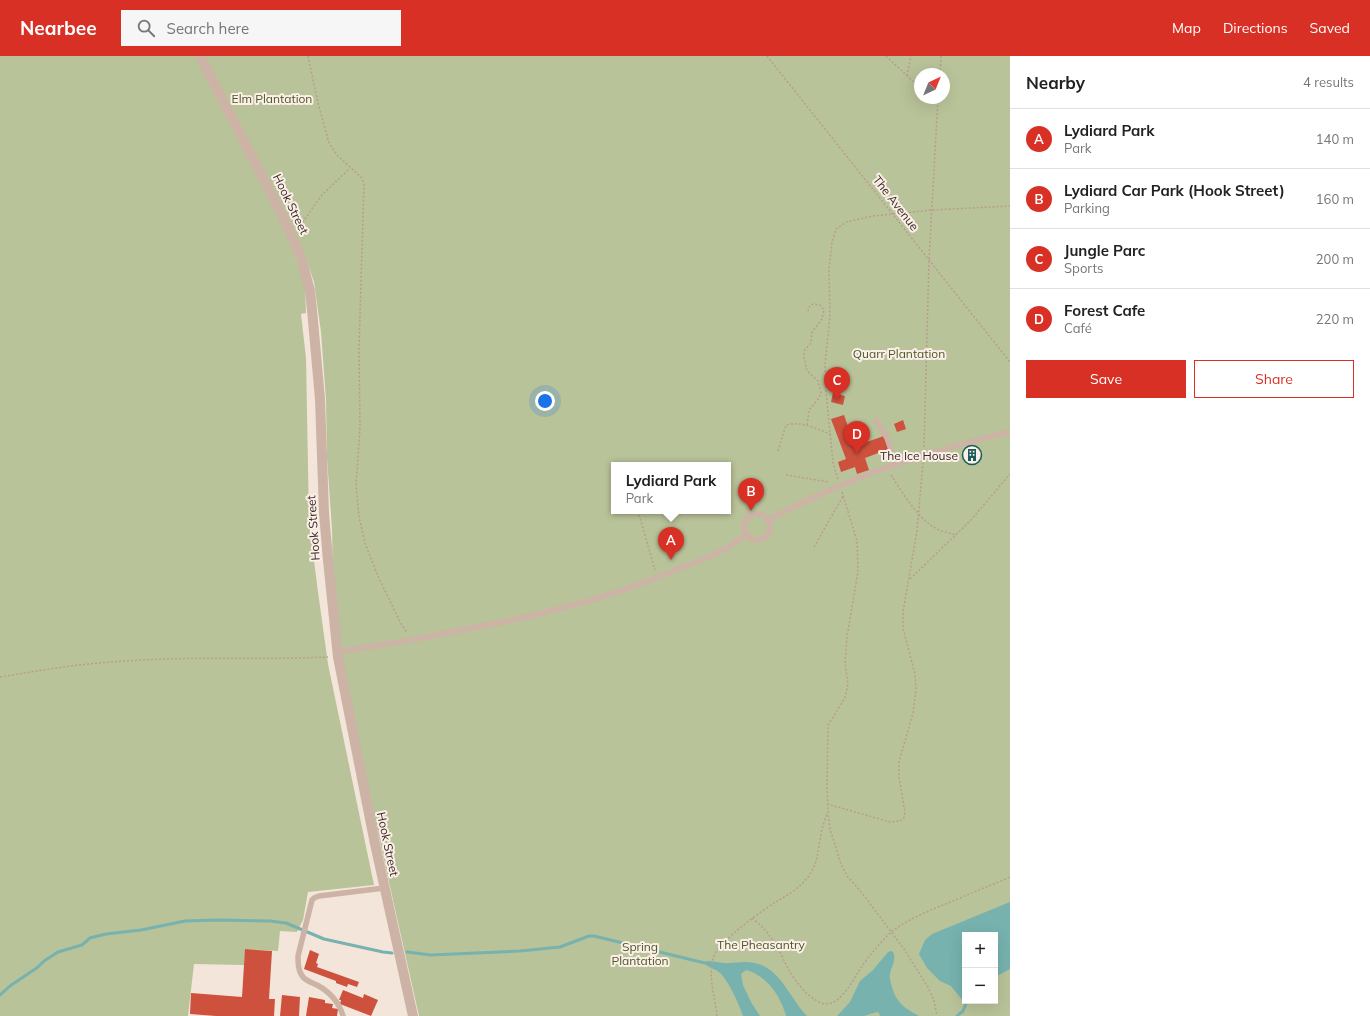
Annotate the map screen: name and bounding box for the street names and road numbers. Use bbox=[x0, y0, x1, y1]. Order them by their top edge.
street label: Hook Street bbox=[270, 171, 312, 237]
street label: The Avenue bbox=[870, 172, 922, 234]
street label: Hook Street bbox=[303, 495, 323, 561]
street label: Hook Street bbox=[374, 810, 402, 878]

